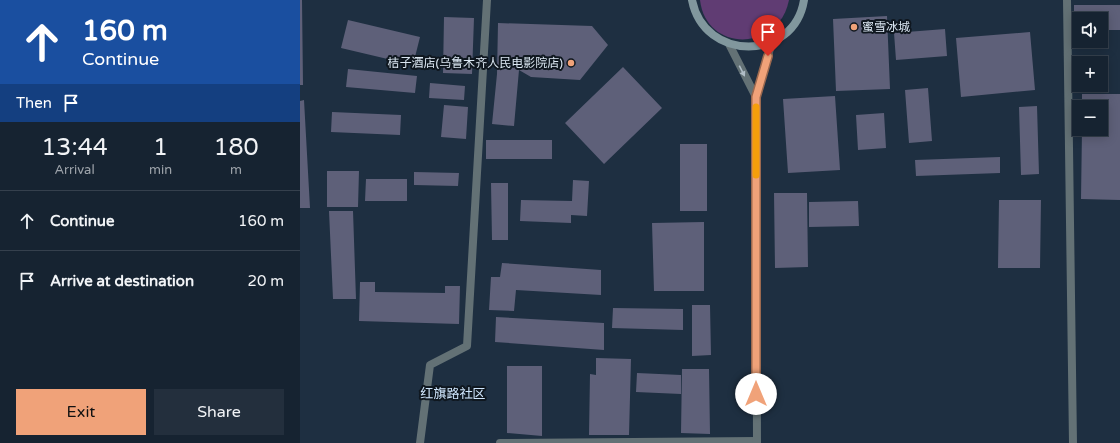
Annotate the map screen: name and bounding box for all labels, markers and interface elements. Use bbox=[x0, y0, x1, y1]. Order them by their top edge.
map controls bbox=[1072, 12, 1108, 136]
button: sound bbox=[1072, 12, 1108, 48]
text: 160 m bbox=[82, 14, 168, 48]
pin bbox=[751, 15, 785, 56]
icon: ahead bbox=[16, 16, 68, 68]
place label: 蜜雪冰城 bbox=[862, 20, 910, 34]
icon: arrive bbox=[757, 21, 779, 43]
marker: 蜜雪冰城 bbox=[849, 22, 859, 32]
text: Continue bbox=[82, 48, 159, 70]
place label: 桔子酒店(乌鲁木齐人民电影院店) bbox=[388, 56, 563, 70]
button: + bbox=[1072, 56, 1108, 92]
marker: 桔子酒店(乌鲁木齐人民电影院店) bbox=[566, 58, 576, 68]
one-way arrow bbox=[739, 65, 745, 77]
icon: arrive bbox=[60, 92, 82, 114]
text: Then bbox=[16, 94, 52, 112]
button: − bbox=[1072, 100, 1108, 136]
text: 13:44 bbox=[41, 133, 108, 162]
text: 1 bbox=[153, 133, 168, 162]
text: 180 bbox=[213, 133, 259, 162]
text: Arrival bbox=[54, 162, 95, 178]
text: min bbox=[149, 162, 172, 178]
text: m bbox=[230, 162, 242, 178]
icon: ahead bbox=[16, 210, 38, 232]
text: Continue bbox=[50, 212, 114, 230]
text: 160 m bbox=[238, 212, 284, 230]
icon: arrive bbox=[16, 270, 38, 292]
text: Arrive at destination bbox=[50, 272, 194, 290]
text: 20 m bbox=[247, 272, 284, 290]
position arrow bbox=[735, 373, 777, 415]
district label: 红旗路社区 bbox=[420, 386, 486, 402]
button: Exit bbox=[16, 389, 146, 435]
button: Share bbox=[154, 389, 284, 435]

